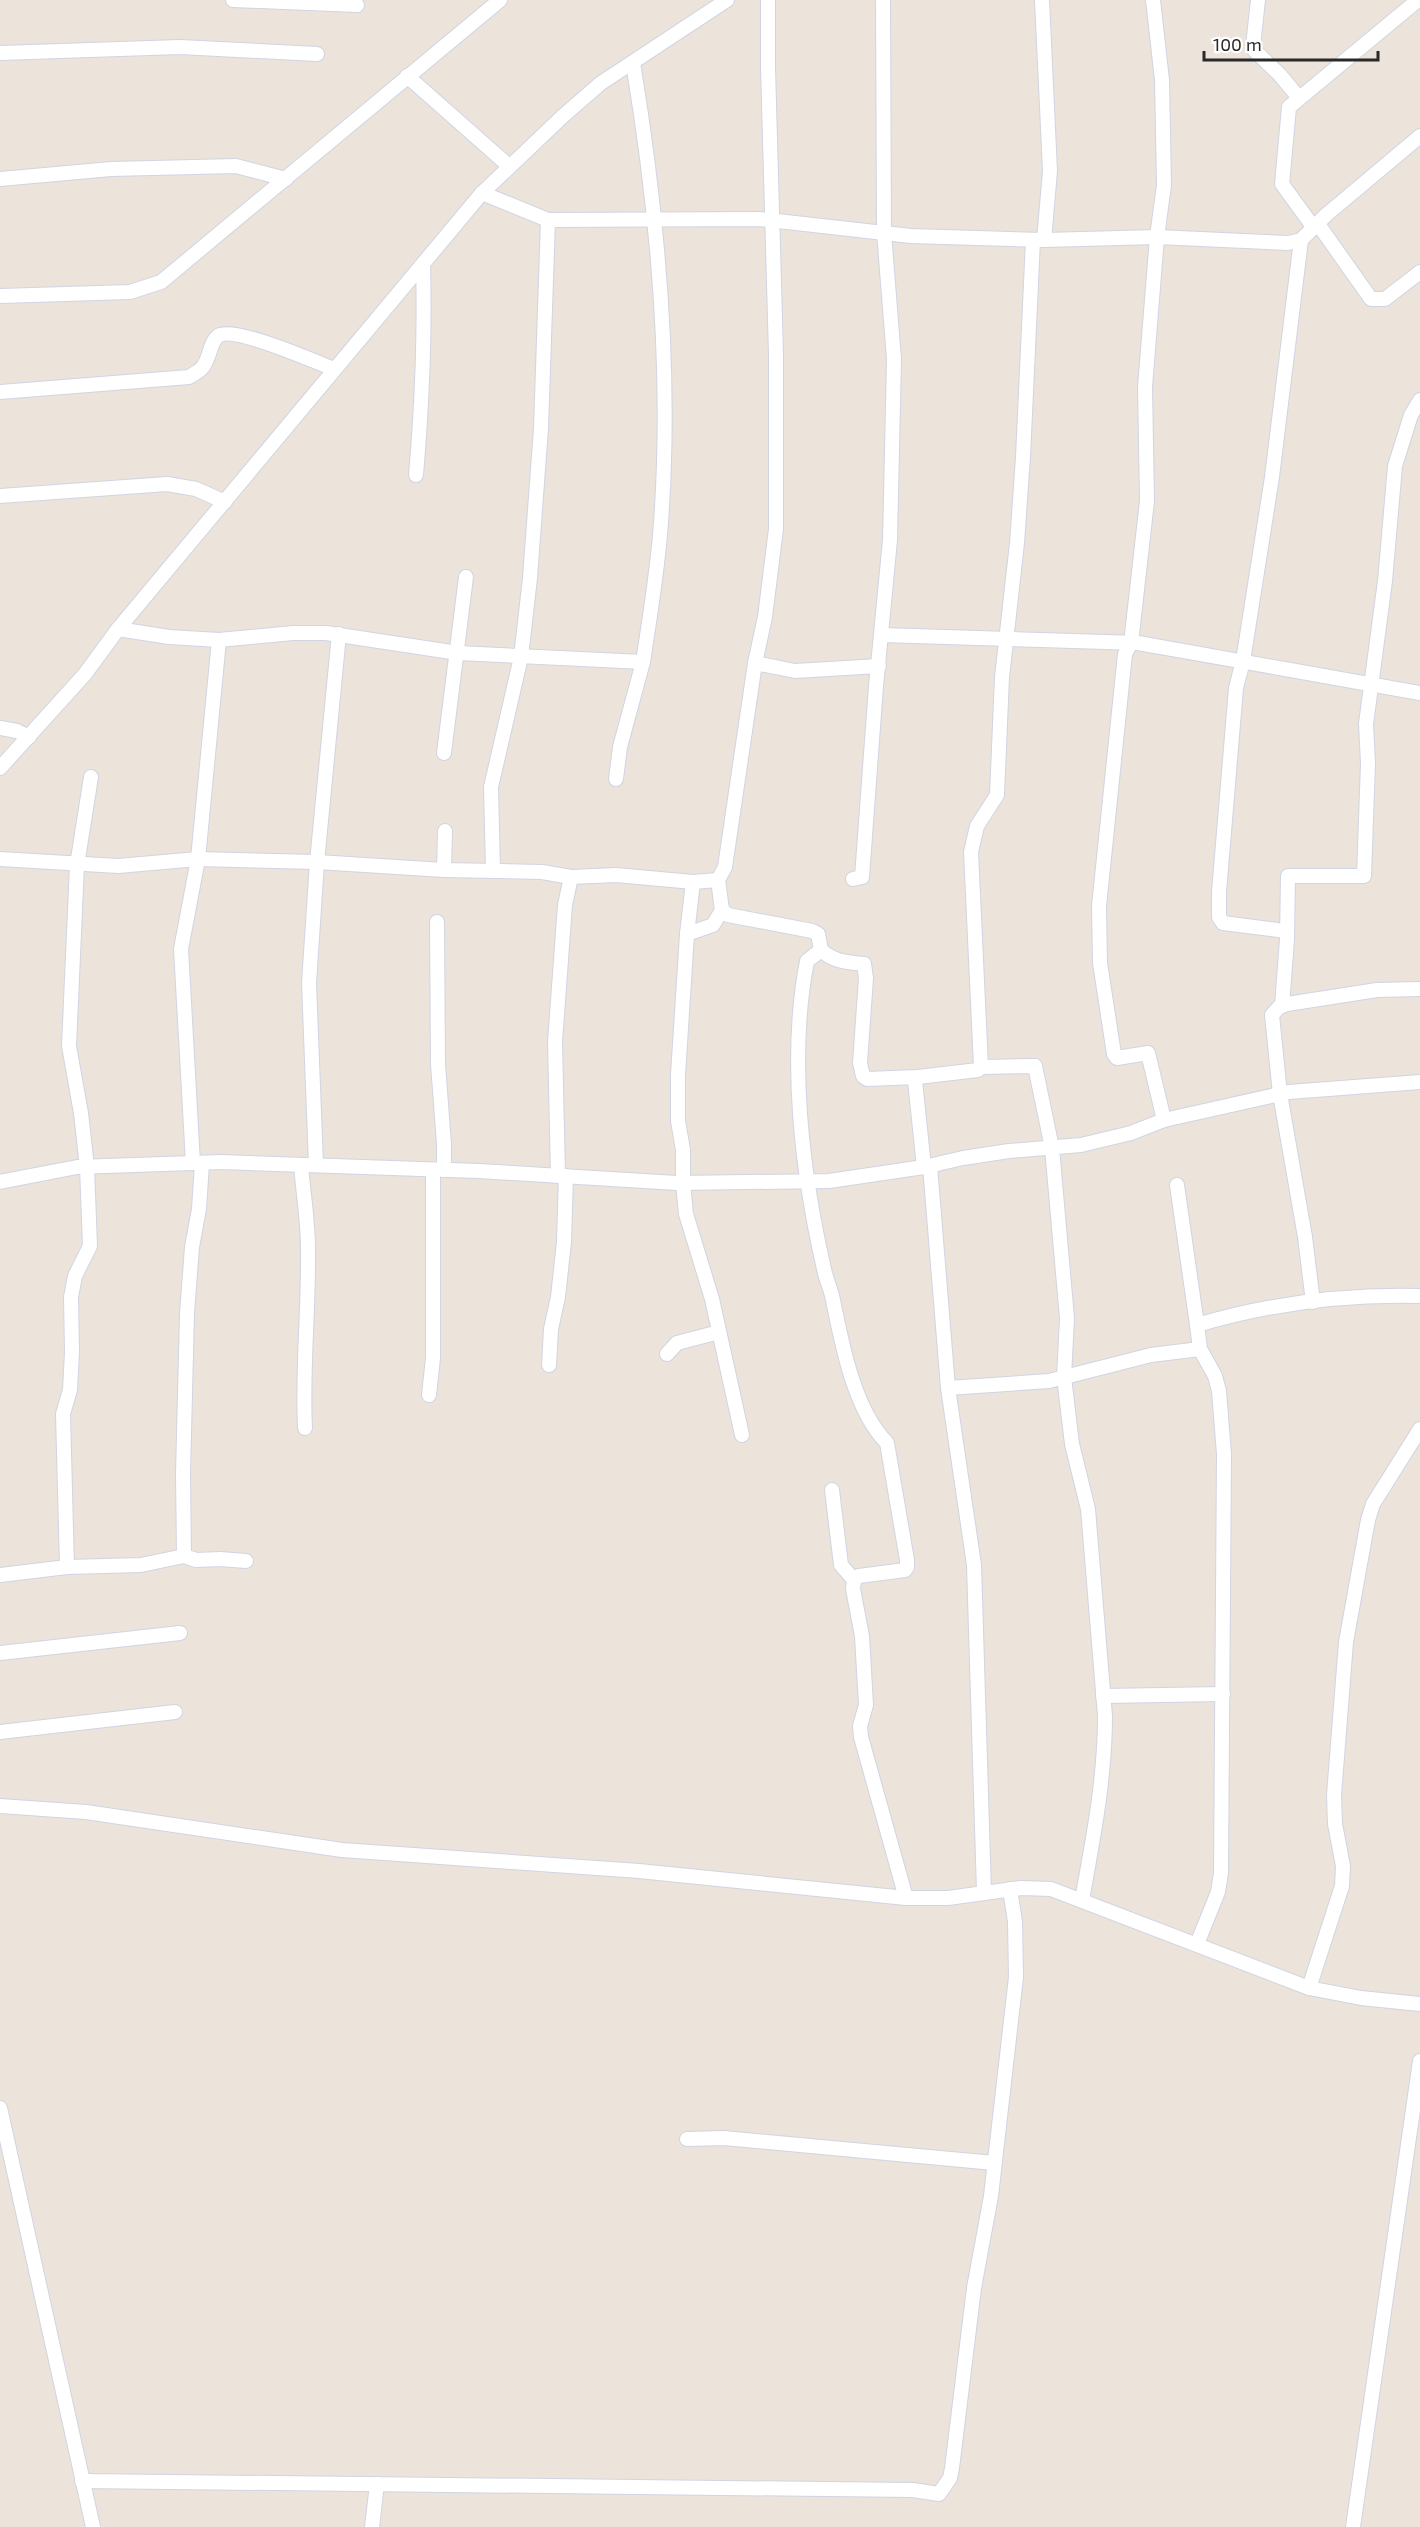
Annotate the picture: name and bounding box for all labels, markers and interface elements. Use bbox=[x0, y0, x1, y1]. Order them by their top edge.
scale bar bbox=[1204, 24, 1378, 62]
text: 100 m bbox=[1213, 33, 1262, 55]

